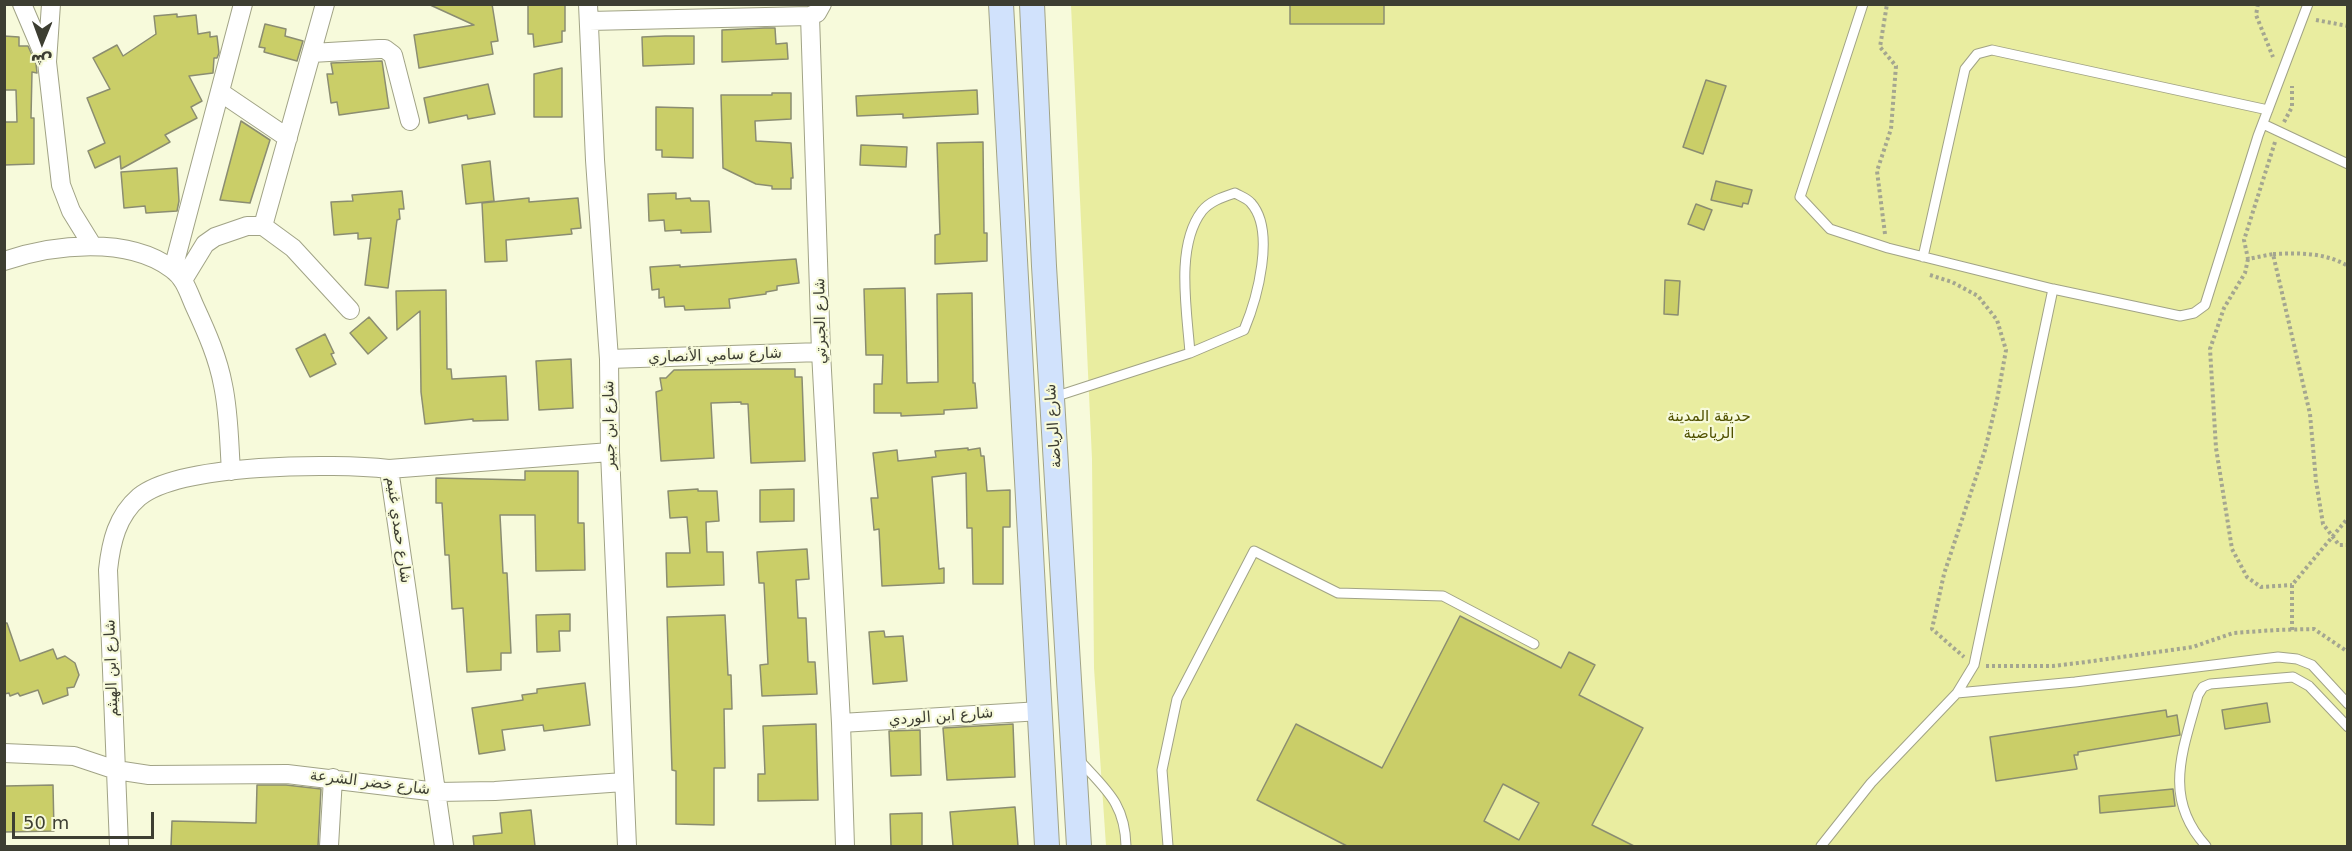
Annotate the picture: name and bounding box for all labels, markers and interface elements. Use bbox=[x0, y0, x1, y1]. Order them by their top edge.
north arrow bbox=[12, 12, 72, 72]
text: ش bbox=[30, 51, 53, 70]
street label: شارع الجبرتي bbox=[811, 278, 831, 364]
street label: شارع سامي الأنصاري bbox=[648, 345, 782, 367]
street label: شارع ابن جبير bbox=[600, 380, 620, 470]
street label: شارع الرياضة bbox=[1042, 383, 1066, 469]
park label: حديقة المدينة الرياضية bbox=[1667, 408, 1751, 443]
street label: شارع حمدي غنيم bbox=[382, 476, 414, 584]
street label: شارع ابن الهيثم bbox=[101, 619, 123, 717]
street label: شارع ابن الوردي bbox=[888, 704, 994, 730]
street label: شارع خضر الشرعة bbox=[309, 767, 431, 799]
scale bar bbox=[15, 800, 158, 838]
text: 50 m bbox=[23, 812, 69, 833]

